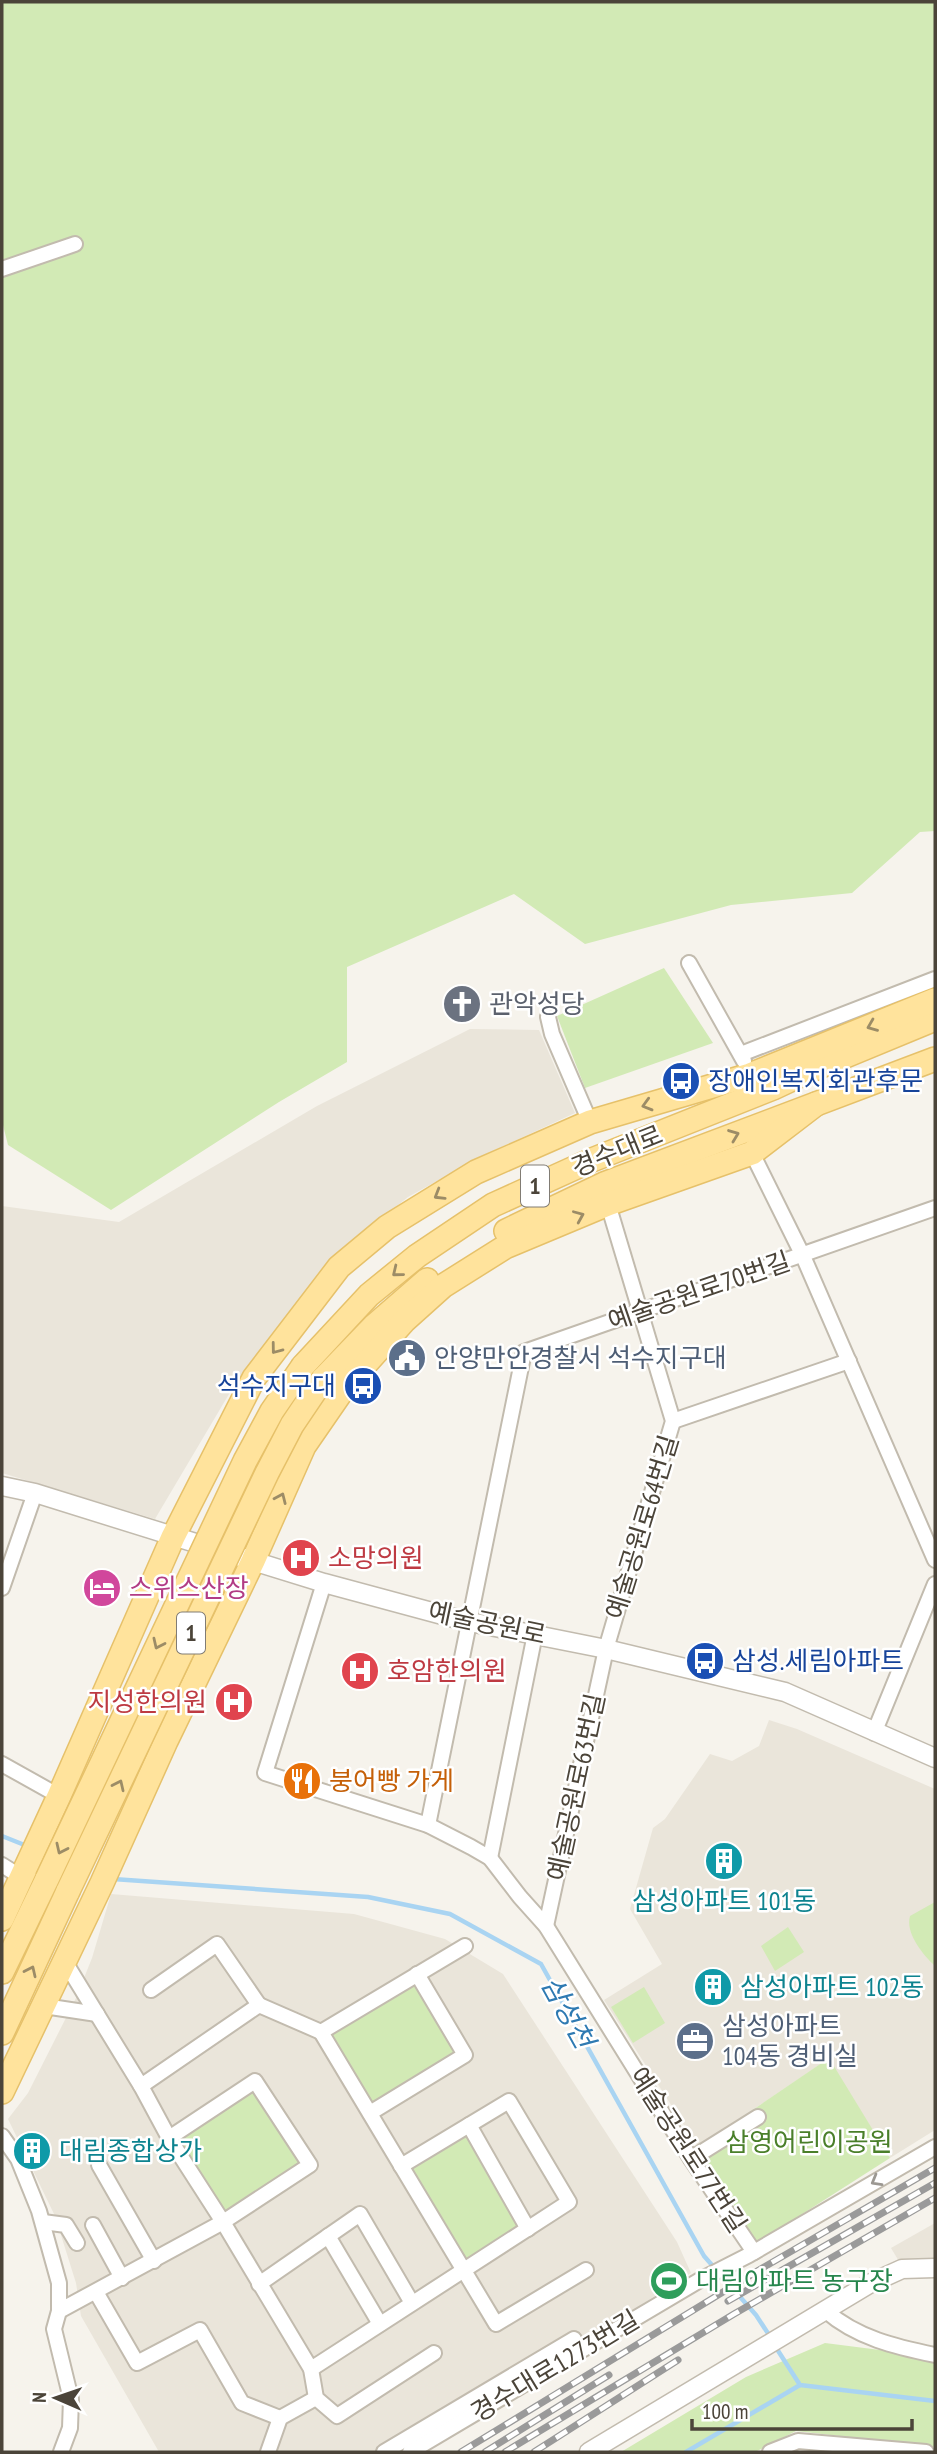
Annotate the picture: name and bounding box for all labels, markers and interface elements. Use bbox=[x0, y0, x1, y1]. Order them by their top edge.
church icon: 관악성당 bbox=[441, 983, 483, 1025]
place label: 관악성당 bbox=[489, 987, 585, 1020]
one-way arrow bbox=[867, 1018, 879, 1032]
bus stop icon: 장애인복지회관후문 bbox=[660, 1060, 702, 1102]
place label: 장애인복지회관후문 bbox=[708, 1064, 923, 1097]
one-way arrow bbox=[642, 1097, 654, 1112]
street label: 경수대로 bbox=[566, 1117, 667, 1184]
one-way arrow bbox=[728, 1129, 740, 1143]
road number: 1 bbox=[521, 1166, 549, 1206]
one-way arrow bbox=[434, 1186, 447, 1199]
one-way arrow bbox=[572, 1210, 584, 1224]
street label: 예술공원로70번길 bbox=[603, 1244, 794, 1337]
one-way arrow bbox=[392, 1264, 405, 1276]
public building icon: 안양만안경찰서 석수지구대 bbox=[386, 1337, 428, 1379]
one-way arrow bbox=[271, 1341, 284, 1354]
place label: 안양만안경찰서 석수지구대 bbox=[434, 1341, 727, 1374]
bus stop icon: 석수지구대 bbox=[342, 1365, 384, 1407]
place label: 석수지구대 bbox=[216, 1369, 336, 1402]
street label: 예술공원로64번길 bbox=[598, 1431, 685, 1623]
one-way arrow bbox=[272, 1493, 286, 1505]
hospital icon: 소망의원 bbox=[280, 1537, 322, 1579]
place label: 소망의원 bbox=[328, 1541, 424, 1574]
hotel icon: 스위스산장 bbox=[81, 1567, 123, 1609]
place label: 스위스산장 bbox=[129, 1571, 249, 1604]
street label: 예술공원로 bbox=[425, 1594, 549, 1651]
road number: 1 bbox=[177, 1612, 205, 1653]
one-way arrow bbox=[153, 1636, 167, 1649]
bus stop icon: 삼성.세림아파트 bbox=[684, 1640, 726, 1682]
place label: 삼성.세림아파트 bbox=[732, 1644, 904, 1677]
hospital icon: 호암한의원 bbox=[339, 1650, 381, 1692]
place label: 호암한의원 bbox=[387, 1654, 507, 1687]
hospital icon: 지성한의원 bbox=[213, 1681, 255, 1723]
place label: 지성한의원 bbox=[87, 1685, 207, 1718]
street label: 예술공원로63번길 bbox=[540, 1690, 611, 1884]
restaurant icon: 붕어빵 가게 bbox=[281, 1760, 323, 1802]
place label: 붕어빵 가게 bbox=[329, 1764, 454, 1797]
one-way arrow bbox=[110, 1780, 124, 1792]
building icon: 삼성아파트 101동 bbox=[703, 1840, 745, 1882]
one-way arrow bbox=[55, 1842, 69, 1854]
place label: 삼성아파트 101동 bbox=[632, 1884, 816, 1917]
one-way arrow bbox=[23, 1966, 37, 1978]
building icon: 삼성아파트 102동 bbox=[692, 1966, 734, 2008]
water label: 삼성천 bbox=[534, 1969, 605, 2057]
place label: 삼성아파트 102동 bbox=[740, 1970, 924, 2003]
place label: 삼성아파트 104동 경비실 bbox=[722, 2009, 858, 2072]
office icon: 삼성아파트 104동 경비실 bbox=[674, 2020, 716, 2062]
street label: 예술공원로77번길 bbox=[623, 2061, 754, 2239]
park label: 삼영어린이공원 bbox=[725, 2125, 893, 2158]
building icon: 대림종합상가 bbox=[11, 2130, 53, 2172]
place label: 대림종합상가 bbox=[59, 2134, 203, 2167]
one-way arrow bbox=[871, 2173, 883, 2186]
sports icon: 대림아파트 농구장 bbox=[648, 2260, 690, 2302]
place label: 대림아파트 농구장 bbox=[696, 2264, 893, 2297]
street label: 경수대로1273번길 bbox=[465, 2302, 645, 2429]
north arrow bbox=[21, 2363, 91, 2433]
scale bar bbox=[692, 2388, 912, 2432]
text: N bbox=[27, 2392, 51, 2403]
text: 100 m bbox=[702, 2398, 748, 2425]

